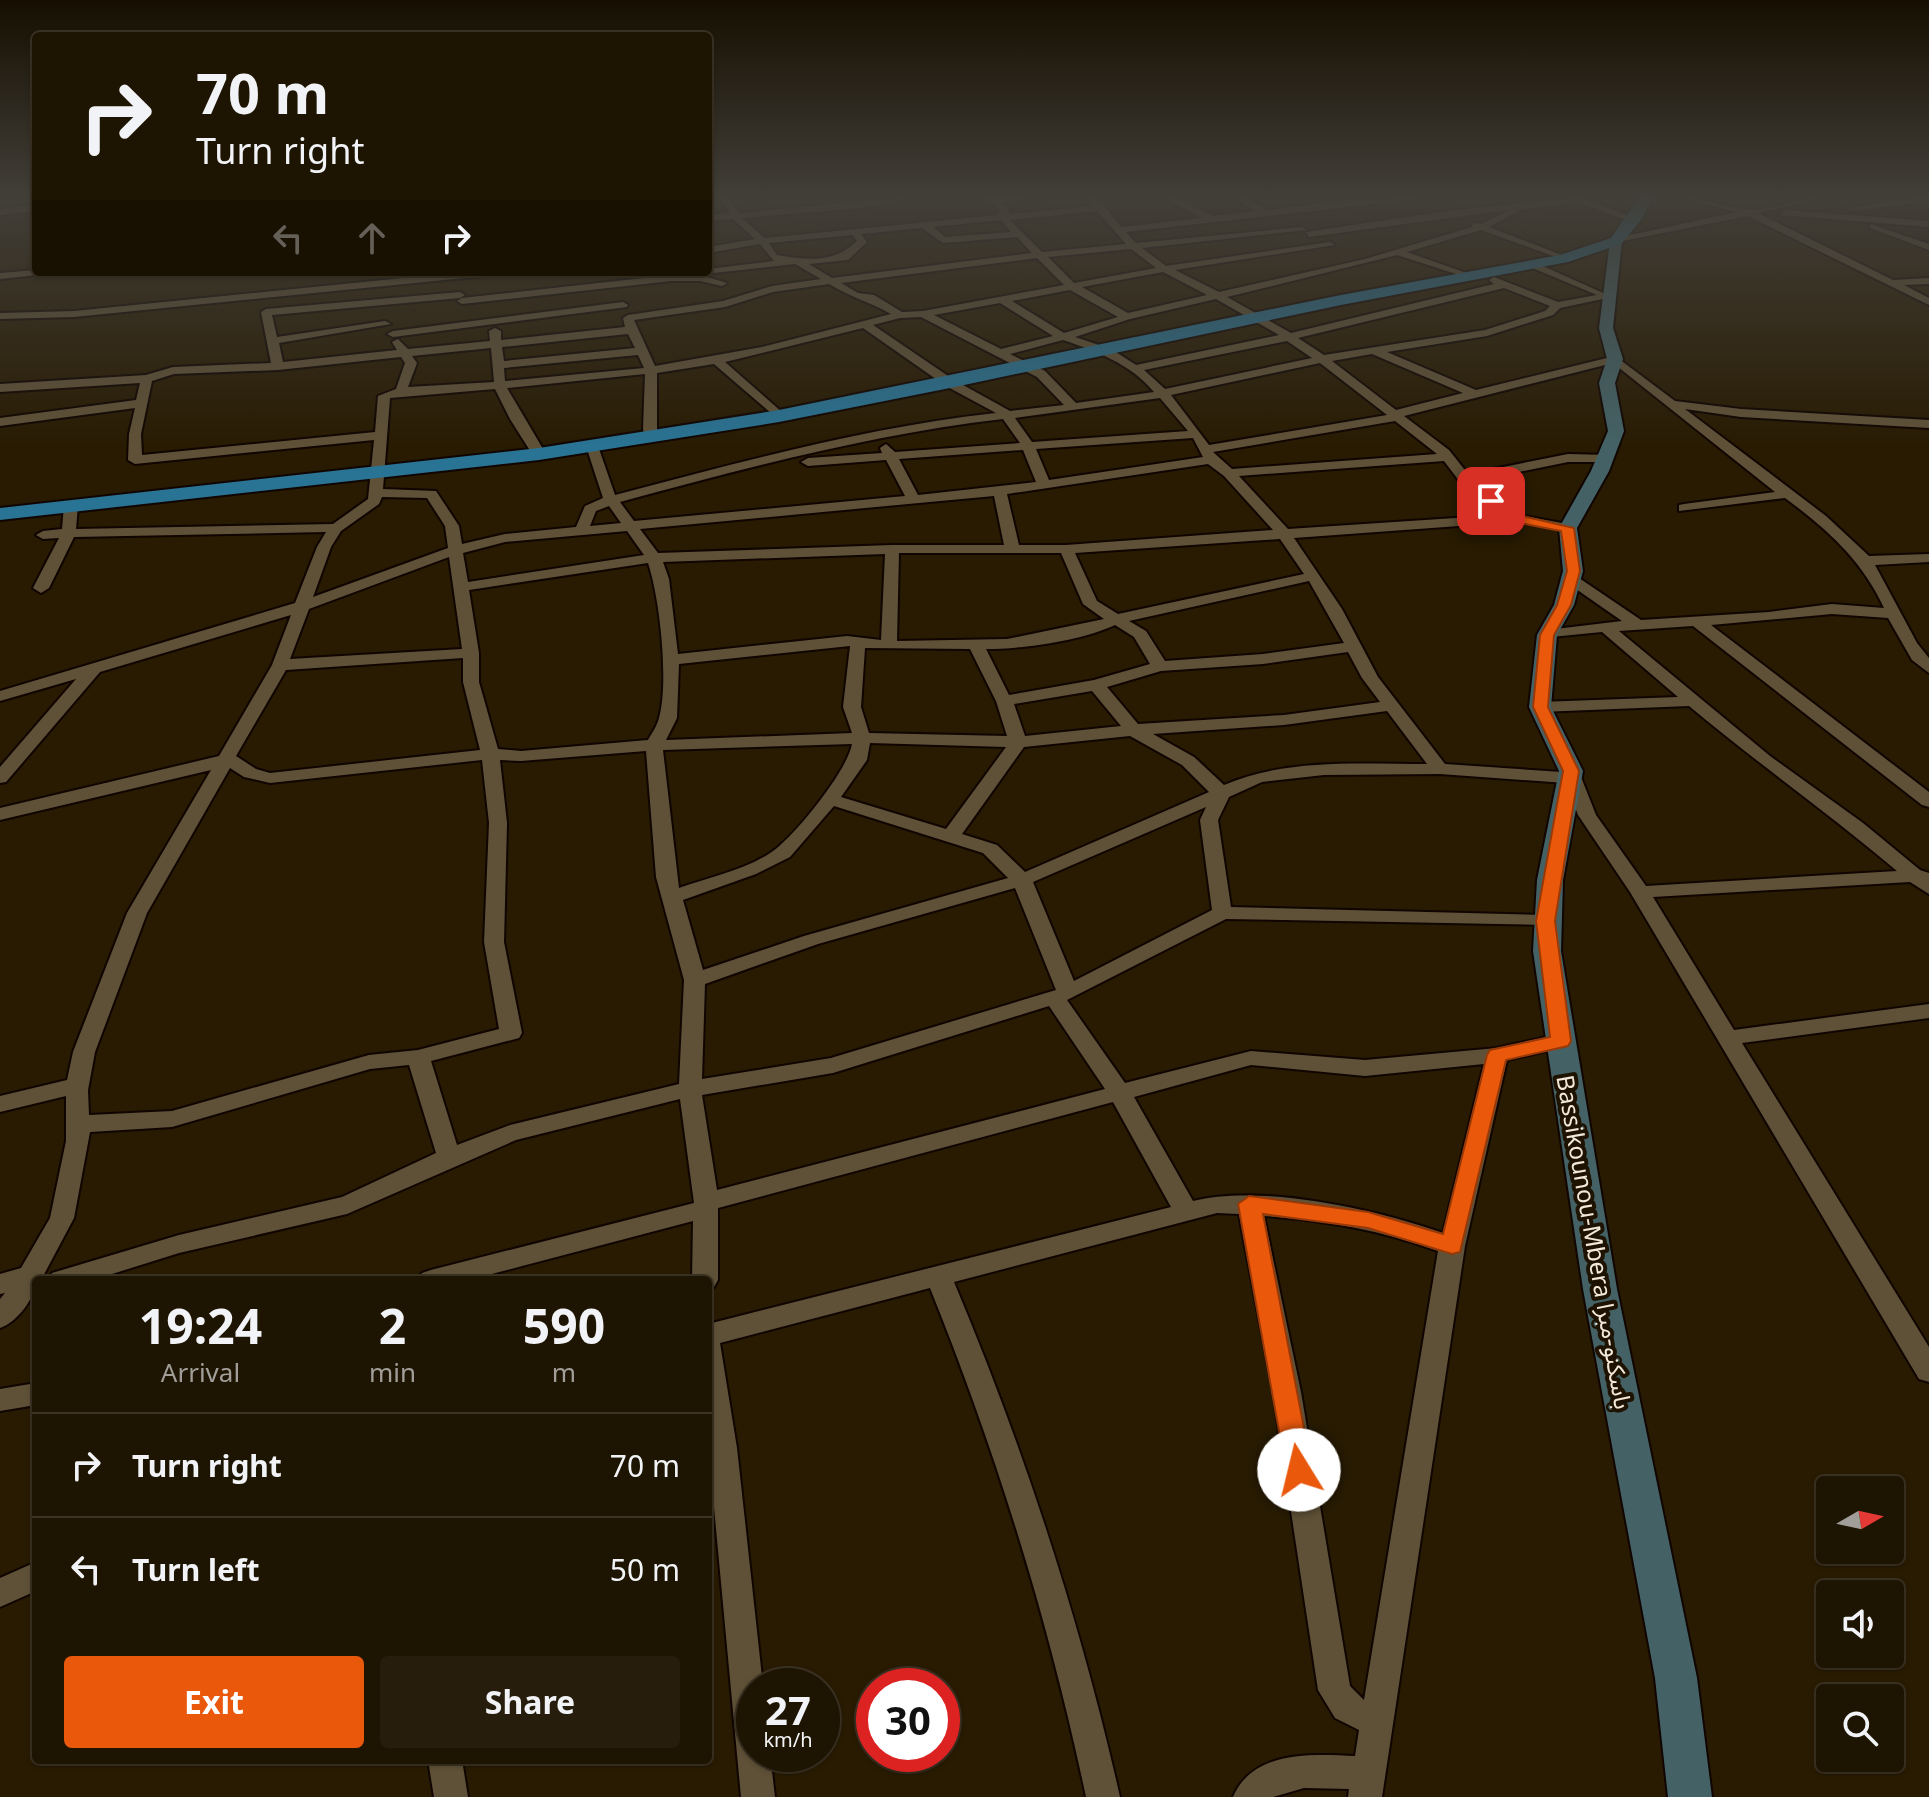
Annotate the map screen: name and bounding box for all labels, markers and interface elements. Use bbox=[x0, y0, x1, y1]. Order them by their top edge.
text: 70 m bbox=[196, 54, 329, 130]
icon: right bbox=[64, 64, 168, 168]
text: Turn right bbox=[196, 126, 364, 175]
icon: left bbox=[266, 216, 310, 260]
icon: ahead bbox=[350, 216, 394, 260]
icon: right bbox=[434, 216, 478, 260]
pin bbox=[1457, 467, 1525, 535]
icon: arrive bbox=[1469, 479, 1513, 523]
street label: Bassikounou-Mbera باسكنو-مبرا bbox=[1549, 1072, 1641, 1412]
text: 19:24 bbox=[139, 1293, 262, 1358]
text: 2 bbox=[379, 1293, 406, 1358]
text: 590 bbox=[523, 1293, 605, 1358]
text: Arrival bbox=[161, 1354, 240, 1390]
text: min bbox=[369, 1354, 416, 1390]
text: m bbox=[552, 1354, 576, 1390]
position arrow bbox=[1257, 1428, 1341, 1512]
icon: right bbox=[64, 1443, 108, 1487]
text: Turn right bbox=[132, 1445, 282, 1486]
text: 70 m bbox=[610, 1445, 680, 1486]
north arrow bbox=[1816, 1476, 1904, 1564]
map controls bbox=[1816, 1476, 1904, 1772]
icon: left bbox=[64, 1547, 108, 1591]
text: Turn left bbox=[132, 1549, 260, 1590]
text: 50 m bbox=[610, 1549, 680, 1590]
button: sound bbox=[1816, 1580, 1904, 1668]
button: Exit bbox=[64, 1656, 364, 1748]
button: Share bbox=[380, 1656, 680, 1748]
speed limit sign: 30 bbox=[856, 1668, 960, 1772]
text: 27 bbox=[765, 1682, 811, 1737]
button: search bbox=[1816, 1684, 1904, 1772]
text: km/h bbox=[763, 1726, 813, 1753]

